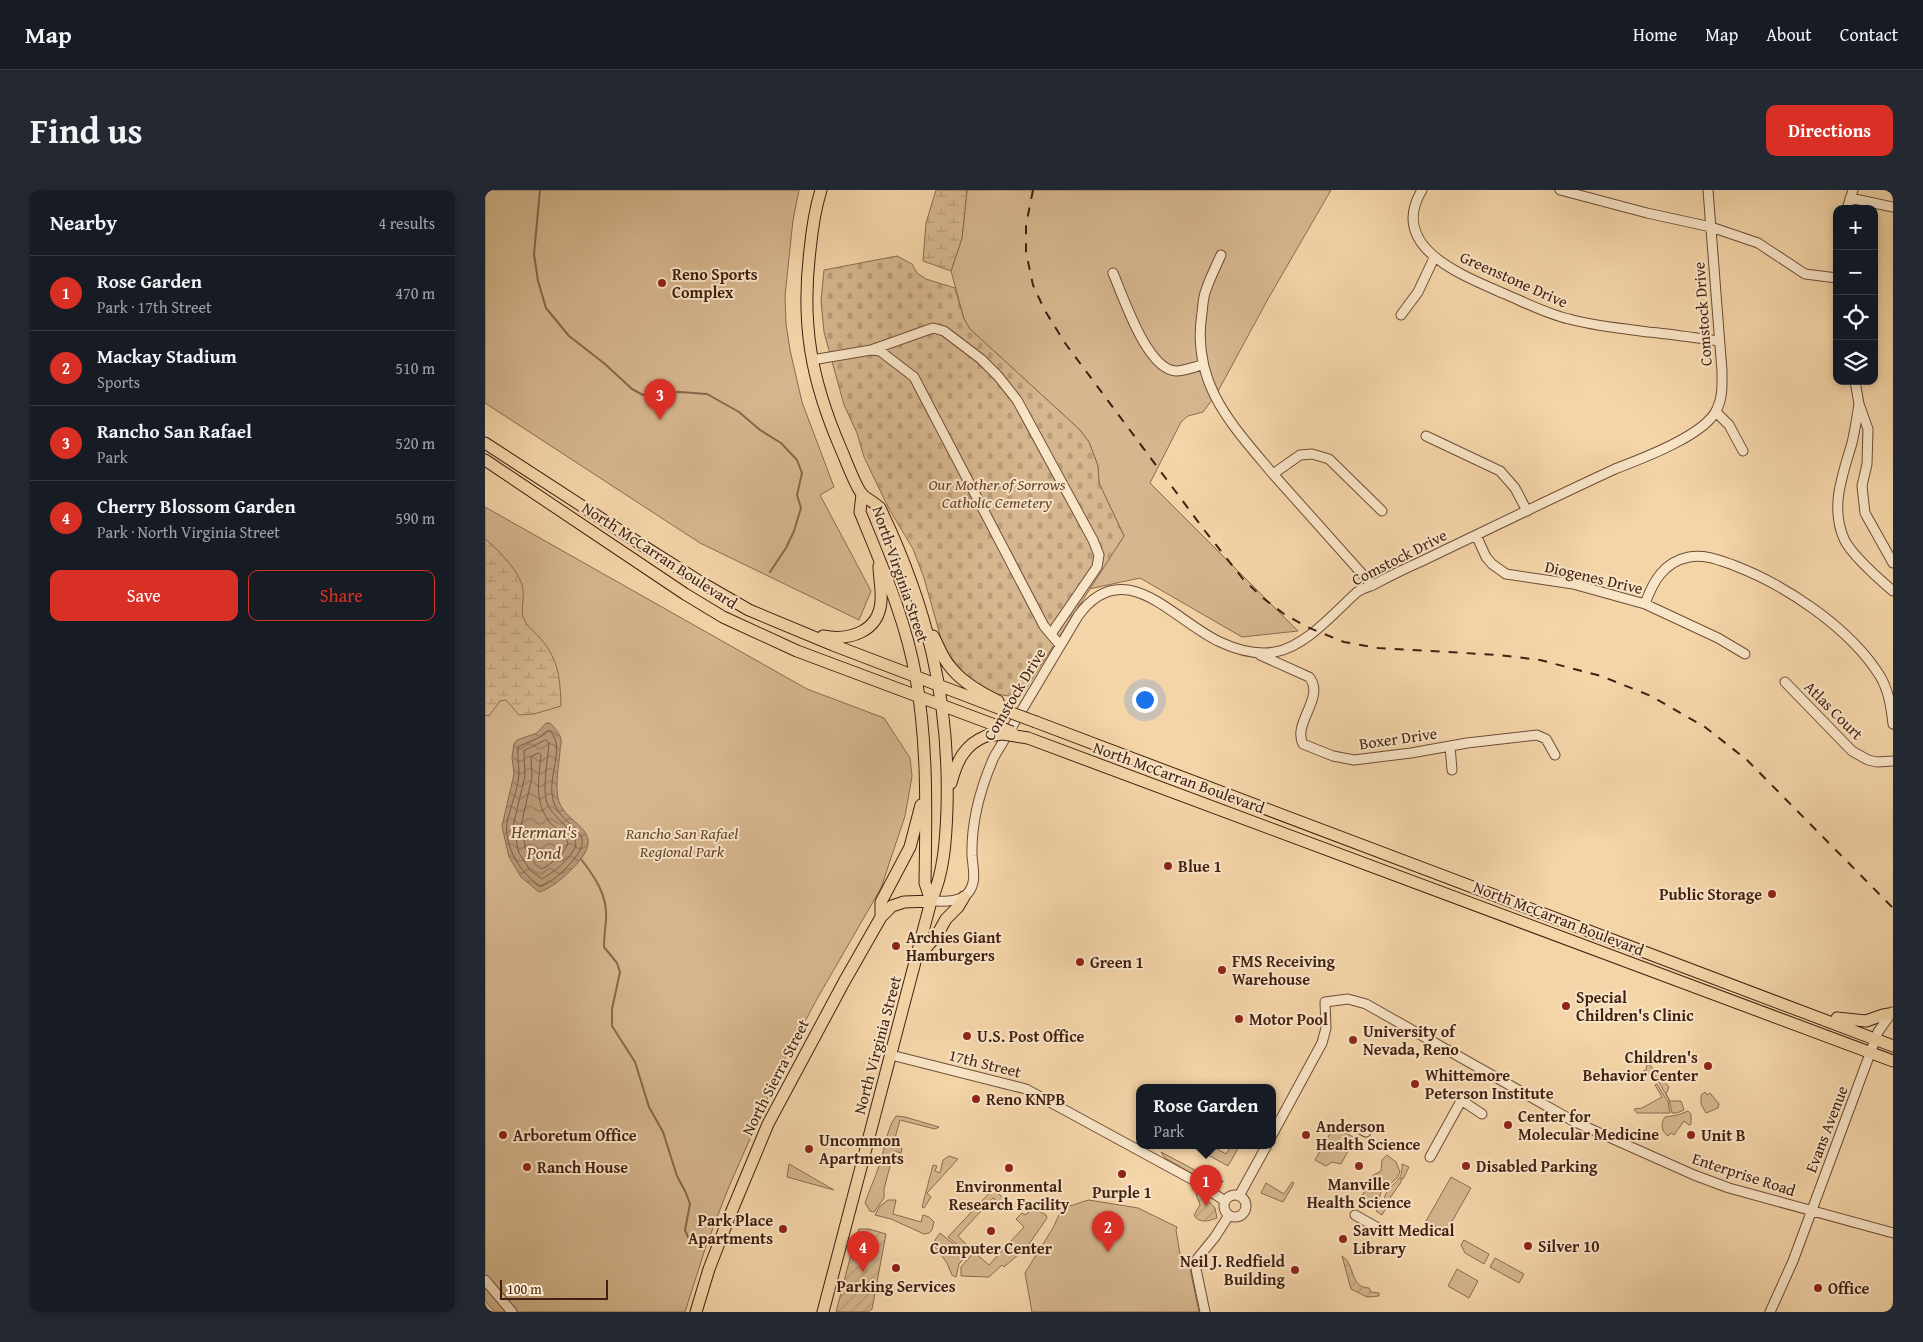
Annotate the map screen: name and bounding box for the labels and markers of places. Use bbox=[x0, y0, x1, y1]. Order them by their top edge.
place label: Reno Sports Complex bbox=[672, 262, 758, 304]
marker: Reno Sports Complex bbox=[656, 277, 668, 289]
pin: 3 bbox=[644, 379, 676, 420]
place label: Blue 1 bbox=[1178, 854, 1222, 878]
marker: Blue 1 bbox=[1162, 860, 1174, 872]
place label: Public Storage bbox=[1659, 882, 1762, 906]
marker: Public Storage bbox=[1766, 888, 1778, 900]
place label: Archies Giant Hamburgers bbox=[906, 925, 1002, 967]
marker: Archies Giant Hamburgers bbox=[890, 940, 902, 952]
place label: FMS Receiving Warehouse bbox=[1232, 949, 1336, 991]
place label: Green 1 bbox=[1090, 950, 1144, 974]
marker: Green 1 bbox=[1074, 956, 1086, 968]
marker: FMS Receiving Warehouse bbox=[1216, 964, 1228, 976]
place label: Special Children's Clinic bbox=[1576, 985, 1694, 1027]
marker: Special Children's Clinic bbox=[1560, 1000, 1572, 1012]
place label: Motor Pool bbox=[1249, 1007, 1328, 1031]
marker: Motor Pool bbox=[1233, 1013, 1245, 1025]
place label: University of Nevada, Reno bbox=[1363, 1019, 1459, 1061]
place label: U.S. Post Office bbox=[977, 1024, 1085, 1048]
marker: U.S. Post Office bbox=[961, 1030, 973, 1042]
marker: University of Nevada, Reno bbox=[1347, 1034, 1359, 1046]
place label: Children's Behavior Center bbox=[1583, 1045, 1699, 1087]
marker: Children's Behavior Center bbox=[1702, 1060, 1714, 1072]
place label: Whittemore Peterson Institute bbox=[1425, 1063, 1554, 1105]
marker: Whittemore Peterson Institute bbox=[1409, 1078, 1421, 1090]
place label: Reno KNPB bbox=[986, 1087, 1065, 1111]
marker: Reno KNPB bbox=[970, 1093, 982, 1105]
place label: Center for Molecular Medicine bbox=[1518, 1104, 1659, 1146]
place label: Anderson Health Science bbox=[1316, 1114, 1421, 1156]
marker: Center for Molecular Medicine bbox=[1502, 1119, 1514, 1131]
place label: Arboretum Office bbox=[513, 1123, 637, 1147]
place label: Unit B bbox=[1701, 1123, 1746, 1147]
place label: Uncommon Apartments bbox=[819, 1128, 904, 1170]
marker: Arboretum Office bbox=[497, 1129, 509, 1141]
marker: Anderson Health Science bbox=[1300, 1129, 1312, 1141]
marker: Unit B bbox=[1685, 1129, 1697, 1141]
marker: Uncommon Apartments bbox=[803, 1143, 815, 1155]
place label: Disabled Parking bbox=[1476, 1154, 1598, 1178]
place label: Ranch House bbox=[537, 1155, 628, 1179]
marker: Manville Health Science bbox=[1353, 1160, 1365, 1172]
marker: Disabled Parking bbox=[1460, 1160, 1472, 1172]
marker: Ranch House bbox=[521, 1161, 533, 1173]
marker: Environmental Research Facility bbox=[1003, 1162, 1015, 1174]
pin: 1 bbox=[1190, 1165, 1222, 1206]
marker: Purple 1 bbox=[1116, 1168, 1128, 1180]
place label: Manville Health Science bbox=[1307, 1172, 1411, 1214]
place label: Environmental Research Facility bbox=[949, 1174, 1070, 1216]
place label: Purple 1 bbox=[1092, 1180, 1152, 1204]
place label: Park Place Apartments bbox=[688, 1208, 773, 1250]
pin: 2 bbox=[1092, 1211, 1124, 1252]
place label: Savitt Medical Library bbox=[1353, 1218, 1455, 1260]
marker: Park Place Apartments bbox=[777, 1223, 789, 1235]
marker: Computer Center bbox=[985, 1225, 997, 1237]
pin: 4 bbox=[847, 1231, 879, 1272]
marker: Savitt Medical Library bbox=[1337, 1233, 1349, 1245]
place label: Silver 10 bbox=[1538, 1234, 1599, 1258]
place label: Computer Center bbox=[930, 1236, 1053, 1260]
marker: Silver 10 bbox=[1522, 1240, 1534, 1252]
place label: Neil J. Redfield Building bbox=[1180, 1249, 1286, 1291]
marker: Parking Services bbox=[890, 1262, 902, 1274]
marker: Neil J. Redfield Building bbox=[1289, 1264, 1301, 1276]
place label: Parking Services bbox=[836, 1274, 956, 1298]
place label: Office bbox=[1828, 1276, 1870, 1300]
marker: Office bbox=[1812, 1282, 1824, 1294]

